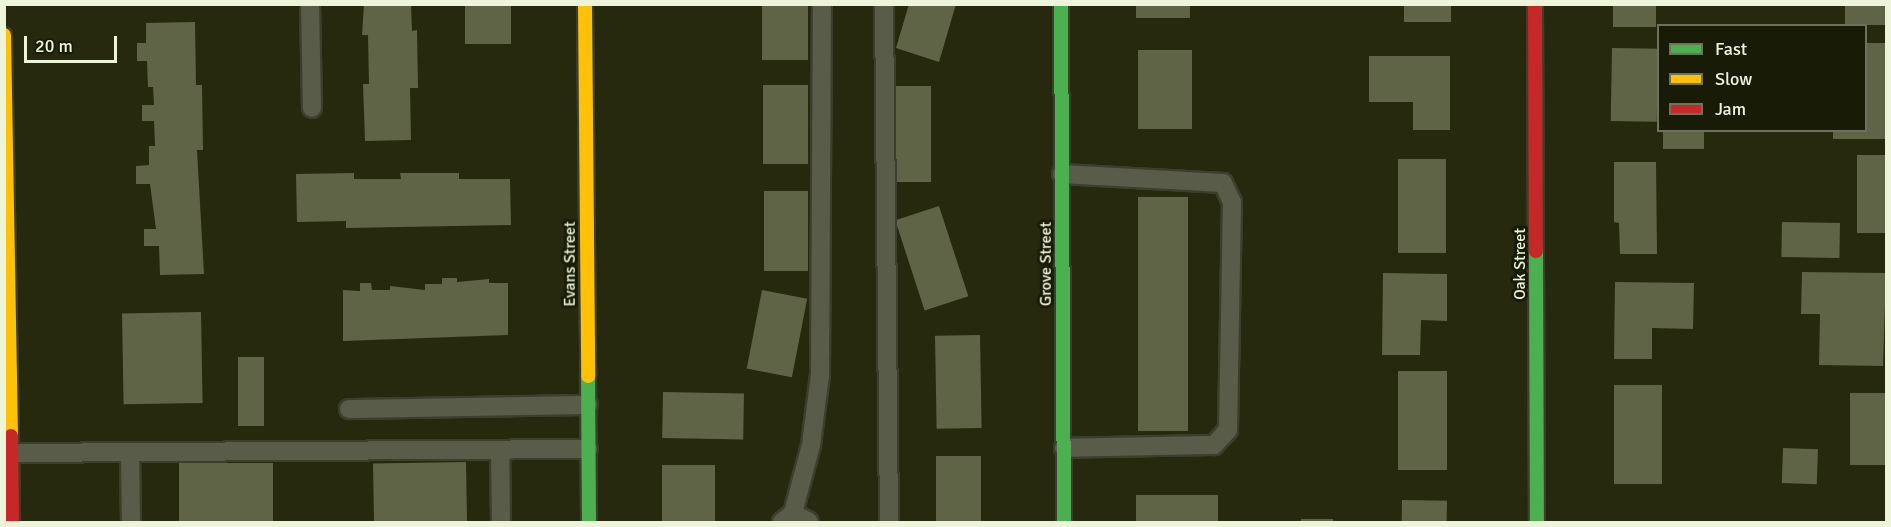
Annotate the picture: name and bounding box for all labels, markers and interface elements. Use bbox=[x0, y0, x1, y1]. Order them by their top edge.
scale bar bbox=[27, 24, 120, 62]
legend bbox=[1657, 24, 1867, 132]
text: 20 m bbox=[35, 35, 73, 57]
text: Fast bbox=[1715, 38, 1747, 60]
text: Slow bbox=[1715, 68, 1752, 90]
text: Jam bbox=[1715, 98, 1746, 120]
street label: Evans Street bbox=[560, 221, 580, 307]
street label: Grove Street bbox=[1036, 222, 1056, 306]
street label: Oak Street bbox=[1510, 228, 1530, 300]

